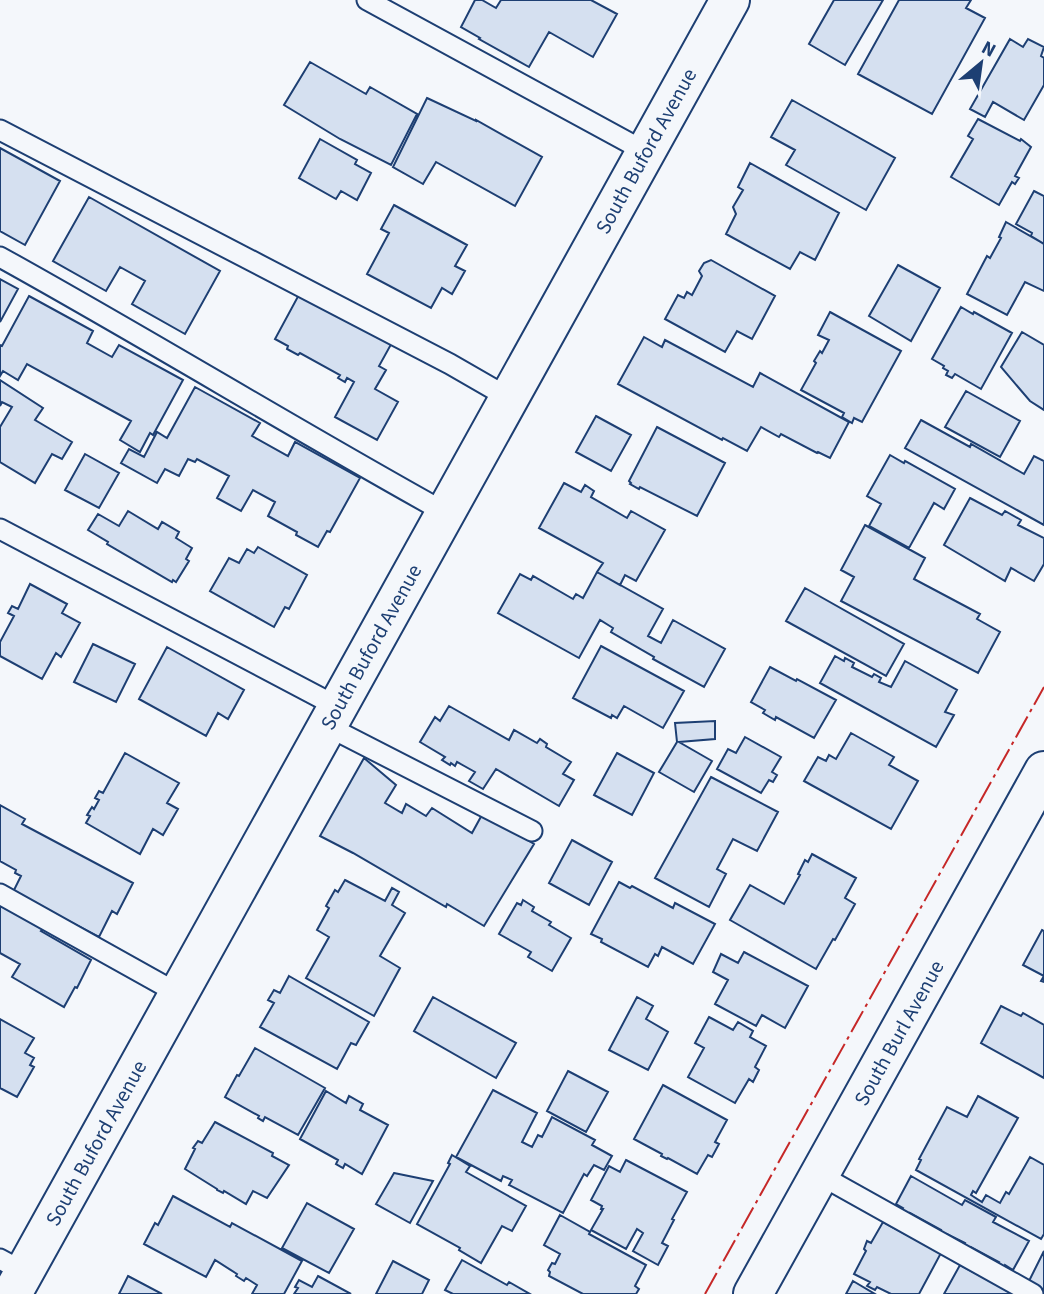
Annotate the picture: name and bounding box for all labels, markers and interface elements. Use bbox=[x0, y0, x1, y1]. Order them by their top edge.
north arrow bbox=[946, 28, 1016, 98]
text: N bbox=[976, 35, 1001, 64]
street label: South Buford Avenue bbox=[588, 63, 704, 239]
street label: South Buford Avenue bbox=[313, 559, 429, 735]
street label: South Burl Avenue bbox=[847, 955, 951, 1111]
street label: South Buford Avenue bbox=[38, 1055, 154, 1231]

